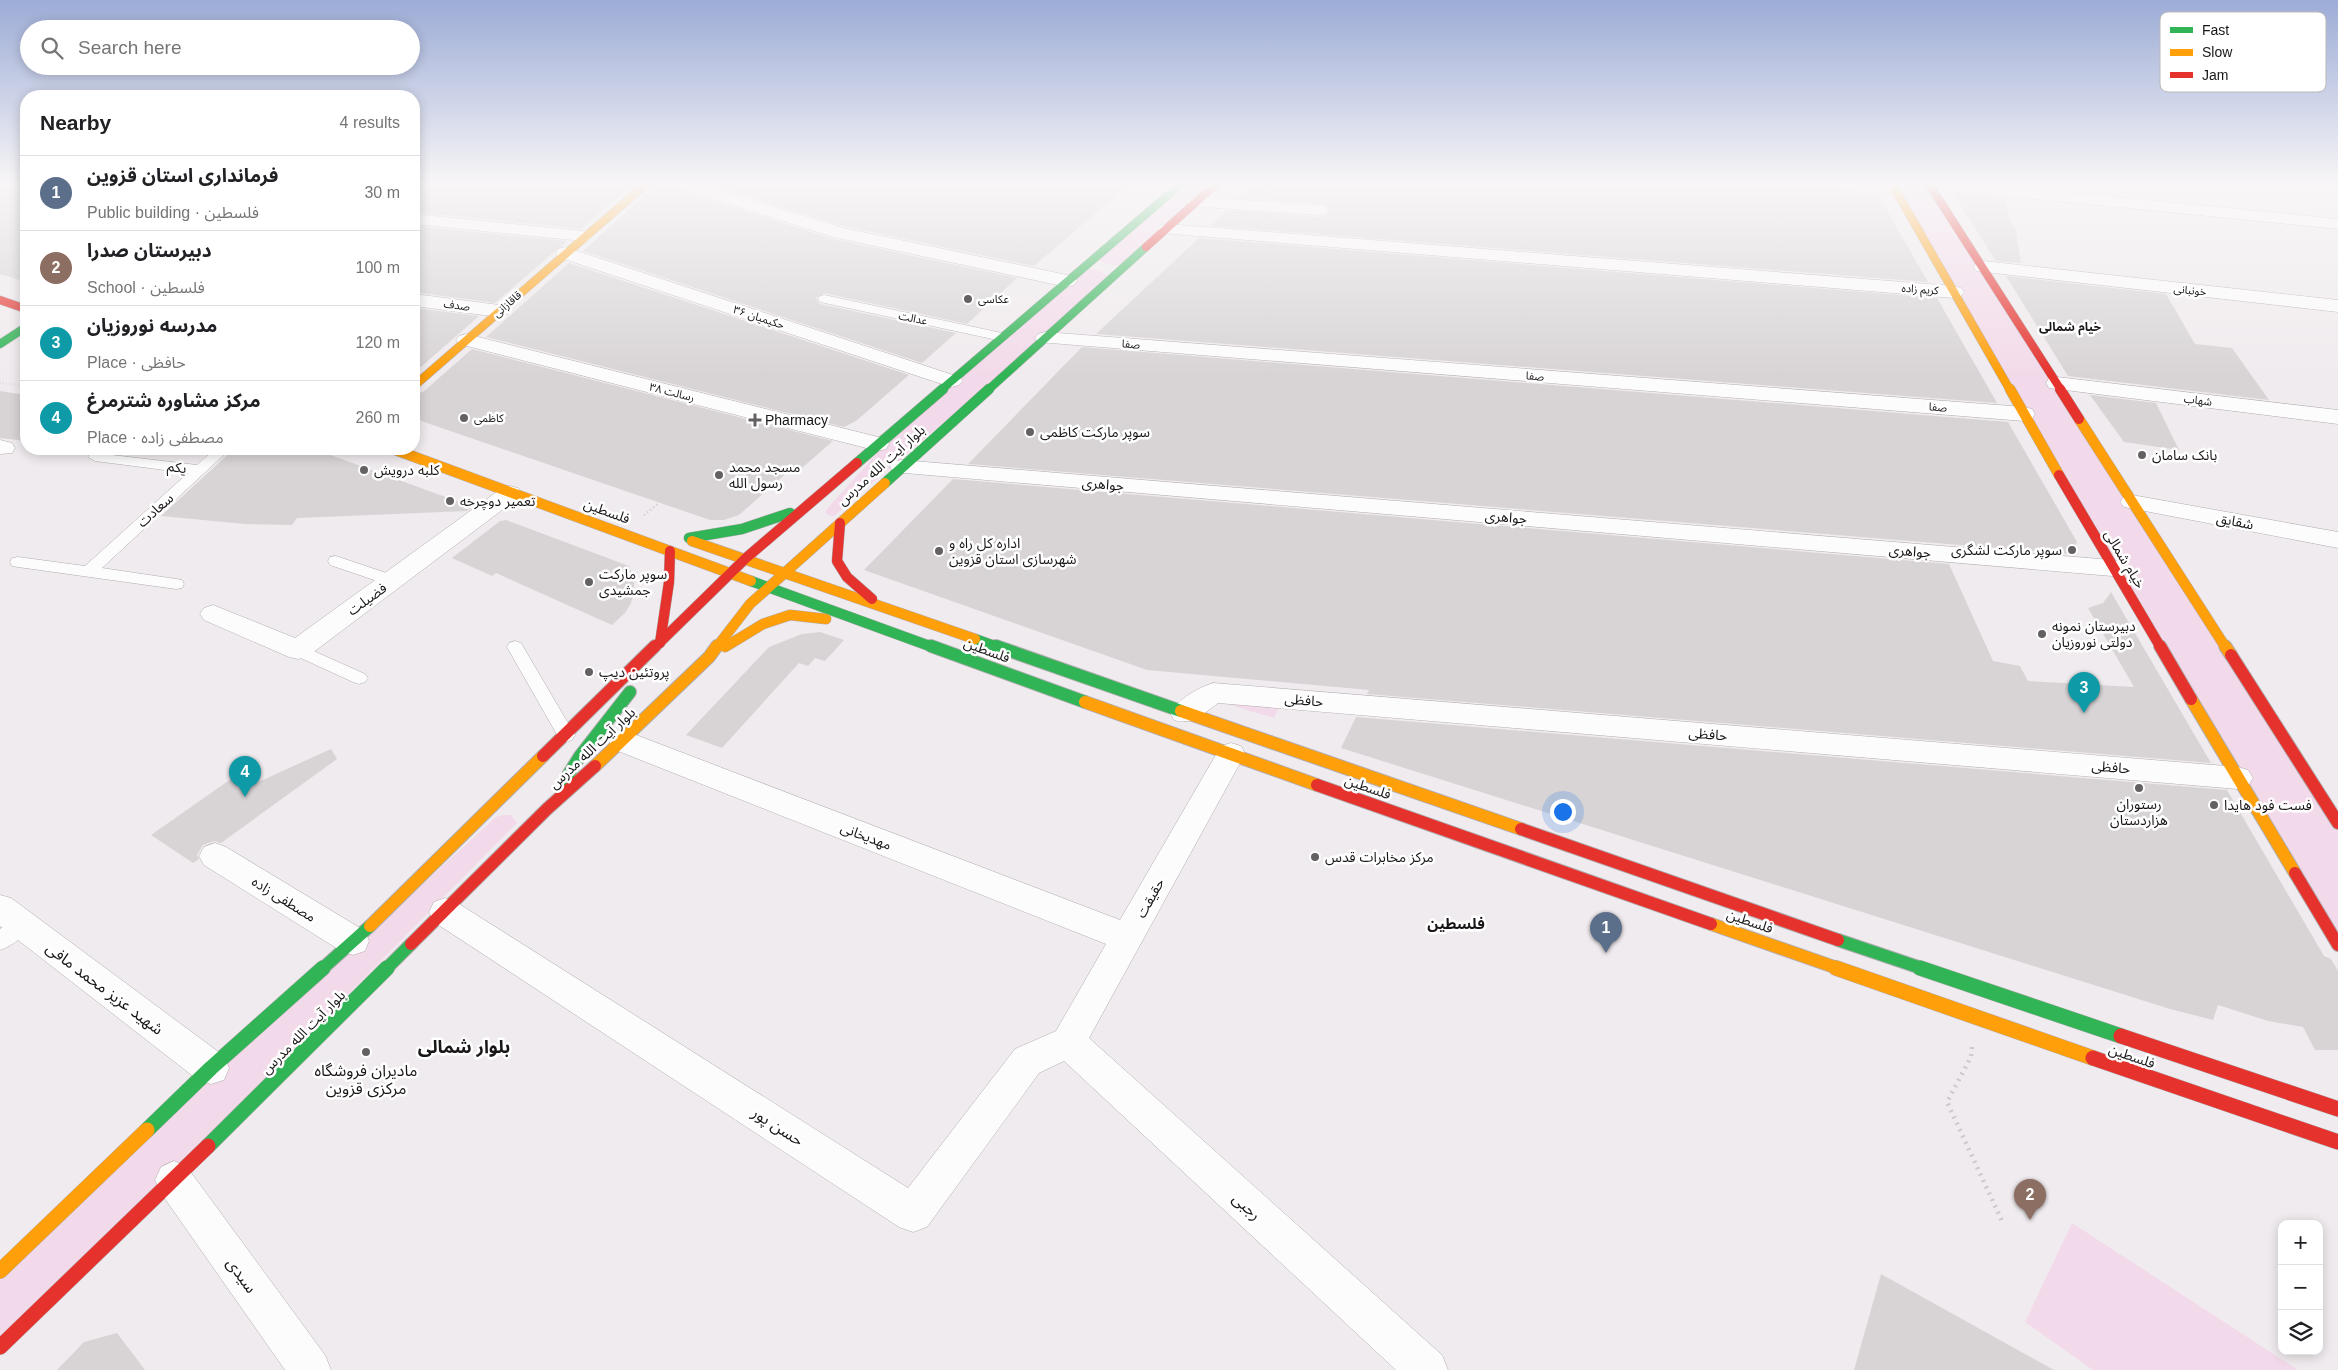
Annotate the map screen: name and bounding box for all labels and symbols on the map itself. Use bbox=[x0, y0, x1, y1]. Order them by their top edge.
legend bbox=[2160, 12, 2326, 92]
text: Fast bbox=[2202, 22, 2229, 38]
text: Slow bbox=[2202, 44, 2233, 60]
text: Jam bbox=[2202, 67, 2228, 83]
street label: کریم زاده bbox=[1901, 282, 1939, 299]
street label: خونبانی bbox=[2173, 282, 2207, 299]
street label: قاقازانی bbox=[490, 288, 524, 320]
marker: عکاسی bbox=[962, 293, 974, 305]
place label: عکاسی bbox=[978, 293, 1010, 306]
street label: صدف bbox=[443, 297, 471, 313]
street label: ۳۶ حکیمیان bbox=[732, 303, 787, 332]
street label: عدالت bbox=[898, 309, 929, 327]
district label: خیام شمالی bbox=[2039, 320, 2101, 336]
street label: صفا bbox=[1121, 337, 1141, 351]
street label: صفا bbox=[1525, 369, 1545, 383]
street label: ۳۸ رسالت bbox=[648, 381, 696, 404]
street label: شهاب bbox=[2183, 392, 2213, 409]
street label: صفا bbox=[1928, 400, 1948, 414]
marker: کاظمی bbox=[458, 412, 470, 424]
place label: کاظمی bbox=[474, 412, 504, 425]
place label: Pharmacy bbox=[765, 412, 828, 428]
marker: Pharmacy bbox=[749, 414, 761, 426]
street label: بلوار آیت الله مدرس bbox=[834, 421, 929, 509]
place label: سوپر مارکت کاظمی bbox=[1040, 424, 1150, 442]
marker: سوپر مارکت کاظمی bbox=[1024, 426, 1036, 438]
place label: بانک سامان bbox=[2152, 447, 2217, 464]
marker: بانک سامان bbox=[2136, 449, 2148, 461]
street label: یکم bbox=[166, 458, 188, 479]
place label: مسجد محمد رسول الله bbox=[729, 459, 800, 492]
place label: کلبه درویش bbox=[374, 462, 440, 479]
marker: کلبه درویش bbox=[358, 464, 370, 476]
marker: مسجد محمد رسول الله bbox=[713, 469, 725, 481]
street label: جواهری bbox=[1081, 474, 1125, 495]
street label: سعادت bbox=[134, 490, 176, 530]
place label: تعمیر دوچرخه bbox=[460, 493, 535, 511]
marker: تعمیر دوچرخه bbox=[444, 495, 456, 507]
street label: فلسطین bbox=[581, 495, 632, 528]
street label: جواهری bbox=[1484, 507, 1528, 528]
street label: شقایق bbox=[2215, 510, 2255, 534]
street label: خیام شمالی bbox=[2099, 527, 2149, 593]
place label: اداره کل راه و شهرسازی استان قزوین bbox=[949, 535, 1076, 568]
street label: جواهری bbox=[1888, 541, 1932, 562]
place label: سوپر مارکت لشگری bbox=[1951, 542, 2062, 560]
marker: سوپر مارکت لشگری bbox=[2066, 544, 2078, 556]
marker: اداره کل راه و شهرسازی استان قزوین bbox=[933, 545, 945, 557]
place label: سوپر مارکت جمشیدی bbox=[599, 566, 667, 599]
marker: سوپر مارکت جمشیدی bbox=[583, 576, 595, 588]
street label: فضیلت bbox=[344, 580, 390, 619]
place label: دبیرستان نمونه دولتی نوروزیان bbox=[2052, 618, 2136, 651]
marker: دبیرستان نمونه دولتی نوروزیان bbox=[2036, 628, 2048, 640]
street label: فلسطین bbox=[961, 634, 1012, 667]
place label: پروتئین دیپ bbox=[599, 664, 669, 682]
marker: پروتئین دیپ bbox=[583, 666, 595, 678]
pin: 3 bbox=[2068, 672, 2100, 713]
street label: حافظی bbox=[1284, 690, 1324, 711]
street label: بلوار آیت الله مدرس bbox=[546, 704, 639, 793]
street label: حافظی bbox=[1688, 724, 1728, 745]
pin: 4 bbox=[229, 756, 261, 797]
street label: حافظی bbox=[2091, 757, 2131, 778]
street label: فلسطین bbox=[1342, 772, 1393, 803]
marker: رستوران هزاردستان bbox=[2133, 782, 2145, 794]
place label: رستوران هزاردستان bbox=[2110, 796, 2168, 829]
place label: فست فود هایدا bbox=[2224, 797, 2312, 814]
your location bbox=[1550, 799, 1576, 825]
marker: فست فود هایدا bbox=[2208, 799, 2220, 811]
street label: مهدیخانی bbox=[838, 819, 894, 854]
place label: مرکز مخابرات قدس bbox=[1325, 849, 1434, 866]
marker: مرکز مخابرات قدس bbox=[1309, 851, 1321, 863]
street label: مصطفی زاده bbox=[249, 873, 319, 926]
street label: حقیقت bbox=[1133, 875, 1167, 921]
street label: فلسطین bbox=[1724, 906, 1775, 937]
pin: 1 bbox=[1590, 912, 1622, 953]
district label: فلسطین bbox=[1427, 915, 1485, 933]
street label: شهید عزیز محمد مافی bbox=[42, 939, 166, 1039]
street label: بلوار آیت الله مدرس bbox=[258, 987, 349, 1078]
district label: بلوار شمالی bbox=[418, 1037, 510, 1058]
street label: فلسطین bbox=[2106, 1041, 2157, 1072]
marker: مادیران فروشگاه مرکزی قزوین bbox=[360, 1046, 372, 1058]
place label: مادیران فروشگاه مرکزی قزوین bbox=[314, 1062, 418, 1098]
street label: حسن پور bbox=[747, 1103, 806, 1151]
pin: 2 bbox=[2014, 1179, 2046, 1220]
street label: رجبی bbox=[1228, 1189, 1264, 1224]
street label: سیدی bbox=[222, 1254, 260, 1297]

